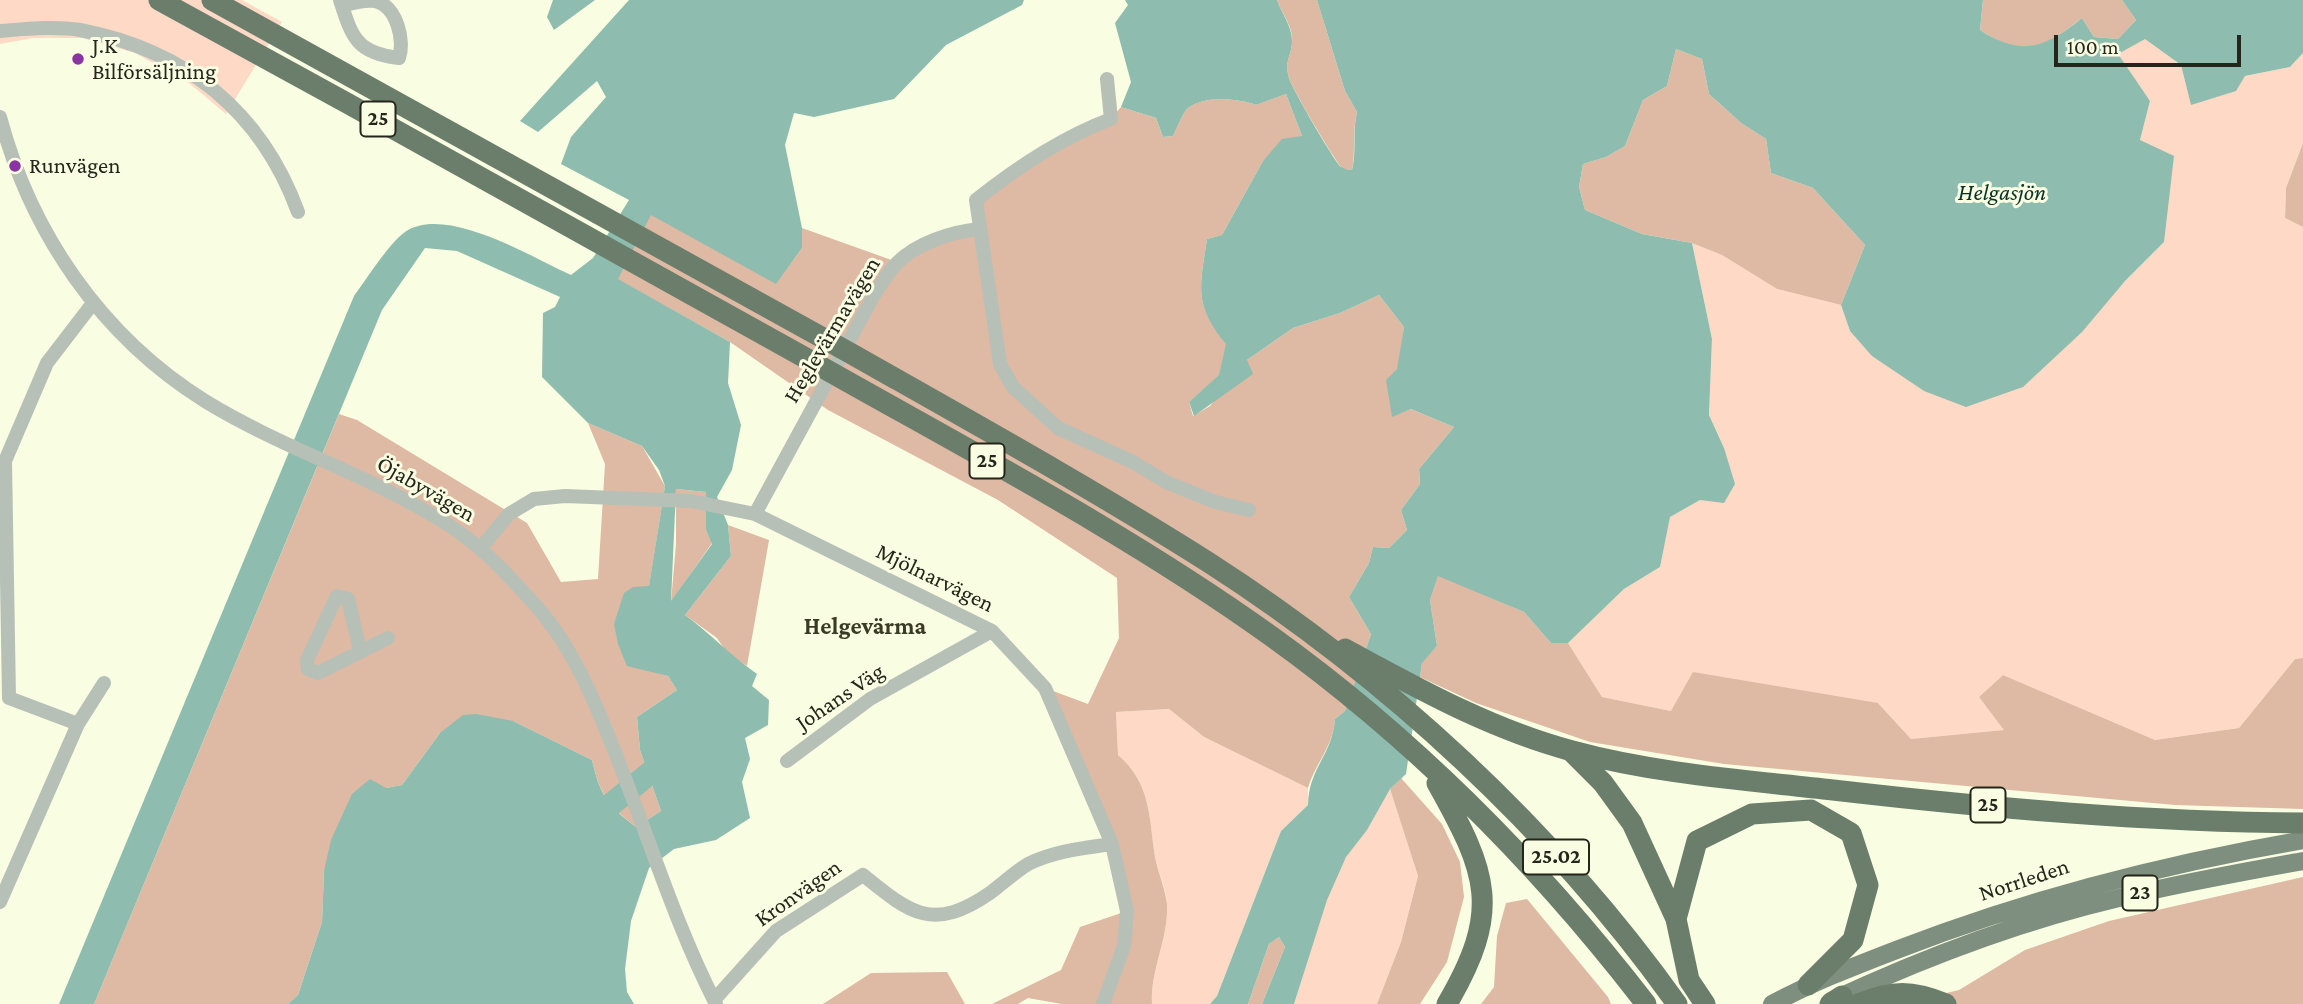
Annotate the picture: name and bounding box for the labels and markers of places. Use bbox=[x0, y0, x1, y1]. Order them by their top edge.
place label: J.K Bilförsäljning bbox=[92, 32, 216, 86]
marker: J.K Bilförsäljning bbox=[70, 51, 86, 67]
place label: Runvägen bbox=[29, 152, 121, 180]
marker: Runvägen bbox=[7, 158, 23, 174]

